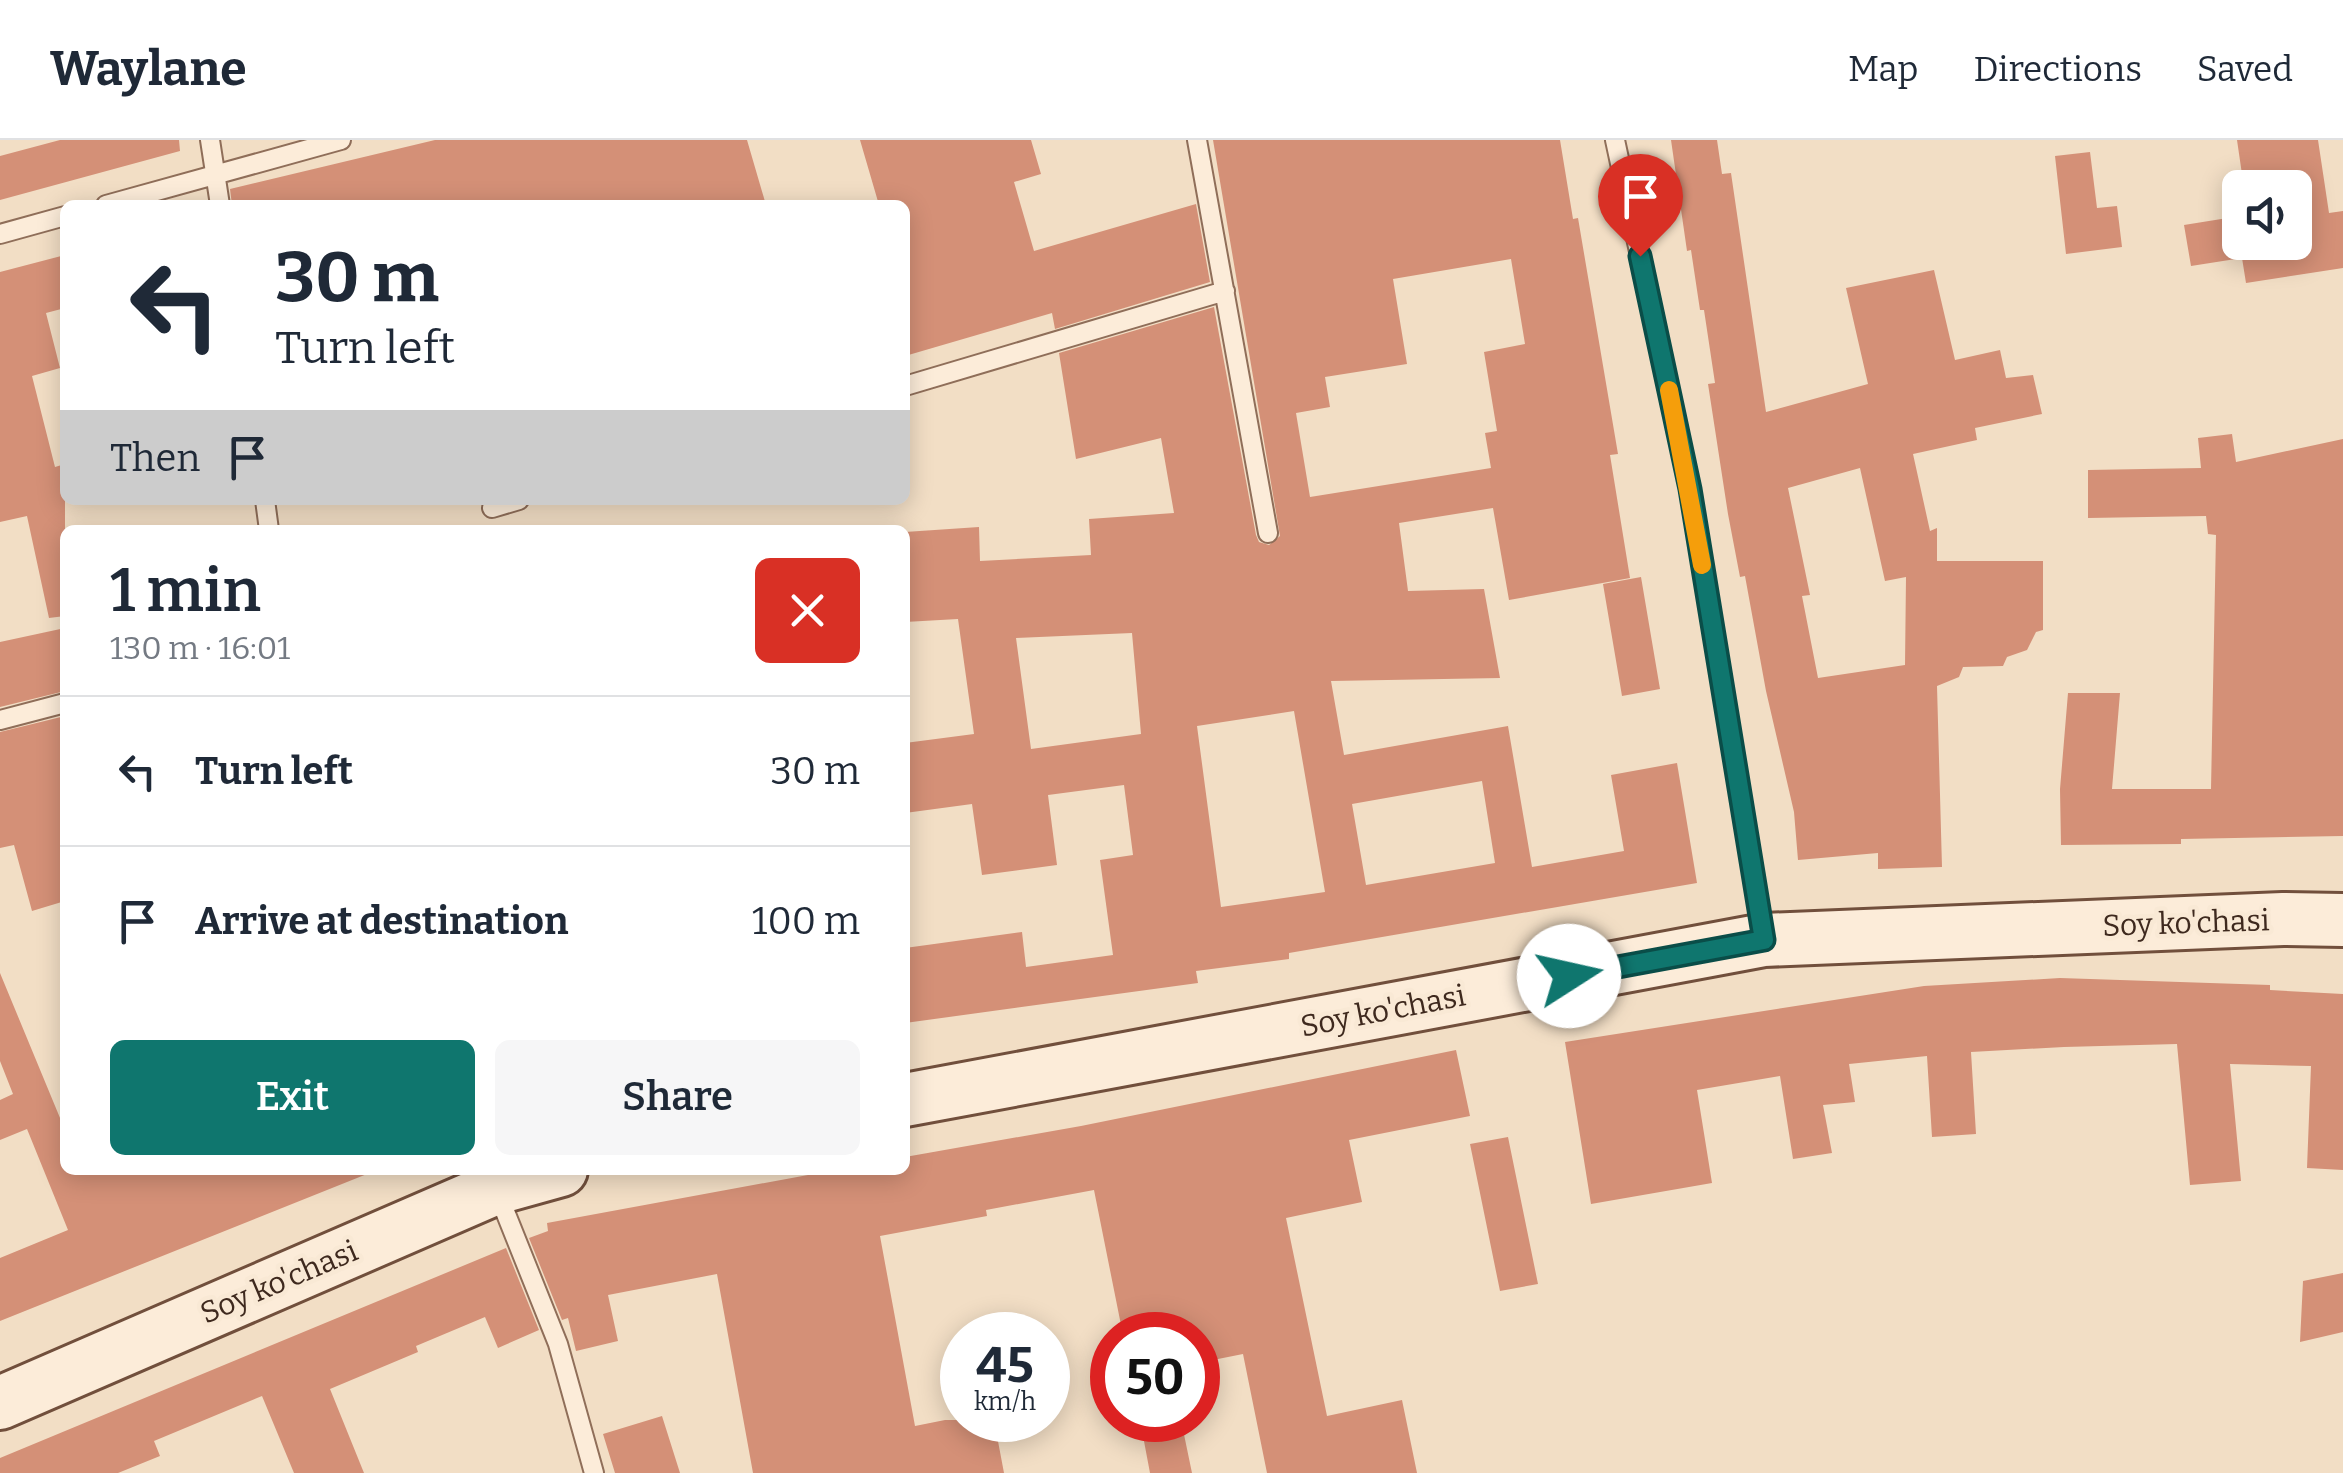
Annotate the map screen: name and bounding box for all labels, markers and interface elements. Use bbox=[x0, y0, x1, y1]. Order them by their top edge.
text: Waylane bbox=[50, 40, 247, 98]
text: Map bbox=[1848, 48, 1918, 90]
text: Directions bbox=[1973, 48, 2142, 90]
text: Saved bbox=[2197, 48, 2293, 90]
pin bbox=[1598, 154, 1683, 257]
icon: arrive bbox=[1613, 169, 1668, 224]
map controls bbox=[2222, 170, 2312, 260]
button: sound bbox=[2222, 170, 2312, 260]
text: 30 m bbox=[275, 236, 439, 320]
icon: left bbox=[110, 240, 240, 370]
text: Turn left bbox=[275, 321, 455, 375]
icon: arrive bbox=[220, 430, 275, 485]
text: Then bbox=[110, 435, 200, 481]
text: 1 min bbox=[110, 555, 261, 627]
button: close bbox=[755, 558, 860, 663]
text: 130 m · 16:01 bbox=[110, 629, 290, 667]
icon: left bbox=[110, 744, 165, 799]
text: Turn left bbox=[195, 748, 353, 794]
text: 30 m bbox=[770, 748, 860, 794]
icon: arrive bbox=[110, 894, 165, 949]
text: Arrive at destination bbox=[195, 898, 568, 944]
text: 100 m bbox=[752, 898, 860, 944]
street label: Soy ko'chasi bbox=[2102, 902, 2270, 944]
position arrow bbox=[1517, 924, 1621, 1028]
street label: Soy ko'chasi bbox=[1297, 977, 1469, 1045]
button: Exit bbox=[110, 1040, 475, 1155]
button: Share bbox=[495, 1040, 860, 1155]
street label: Soy ko'chasi bbox=[195, 1233, 363, 1331]
speed limit sign: 50 bbox=[1090, 1312, 1220, 1442]
text: 45 bbox=[976, 1335, 1034, 1395]
text: km/h bbox=[974, 1387, 1036, 1417]

